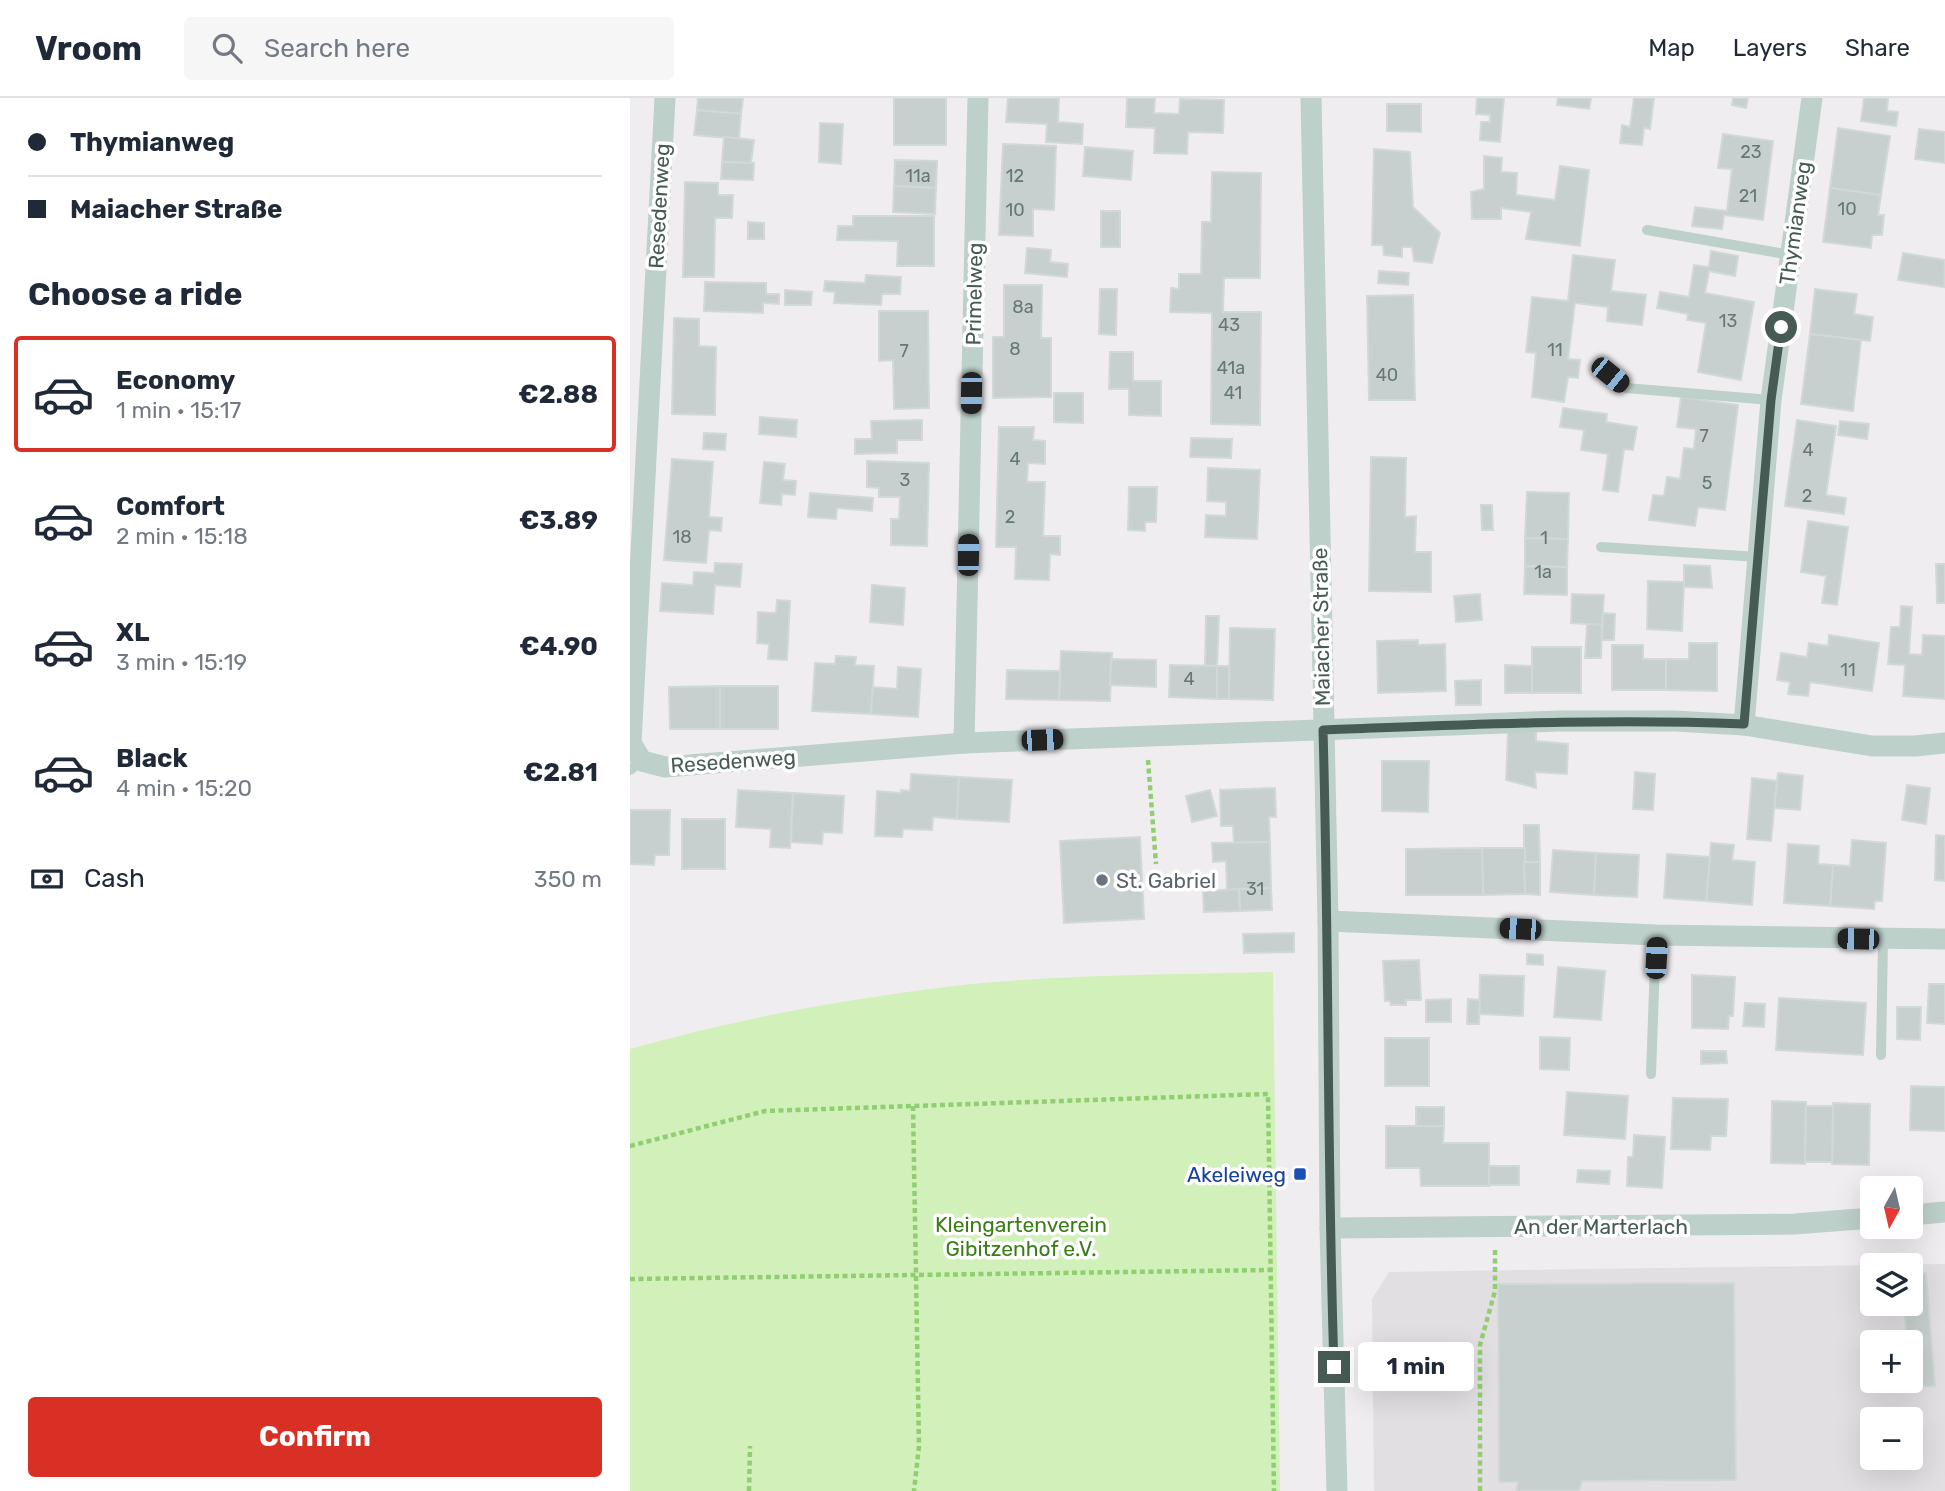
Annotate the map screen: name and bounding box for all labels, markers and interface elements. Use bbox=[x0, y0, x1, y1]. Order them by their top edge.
search box bbox=[184, 17, 674, 80]
text: Vroom bbox=[35, 29, 142, 68]
icon: search bbox=[208, 29, 246, 67]
text: Search here bbox=[264, 33, 410, 64]
text: Map bbox=[1648, 34, 1695, 62]
text: Layers bbox=[1733, 34, 1807, 62]
text: Share bbox=[1845, 34, 1910, 62]
text: Thymianweg bbox=[70, 127, 234, 158]
house number: 23 bbox=[1740, 141, 1762, 163]
street label: Resedenweg bbox=[643, 143, 675, 269]
street label: Thymianweg bbox=[1774, 160, 1816, 286]
house number: 11a bbox=[905, 165, 931, 187]
house number: 12 bbox=[1006, 165, 1024, 187]
house number: 21 bbox=[1739, 185, 1757, 207]
text: Maiacher Straße bbox=[70, 194, 283, 225]
house number: 10 bbox=[1837, 198, 1857, 220]
house number: 10 bbox=[1005, 199, 1025, 221]
street label: Primelweg bbox=[961, 242, 987, 346]
text: Choose a ride bbox=[28, 275, 242, 313]
house number: 8a bbox=[1012, 296, 1034, 318]
house number: 13 bbox=[1719, 310, 1737, 332]
route start bbox=[1765, 311, 1797, 343]
house number: 43 bbox=[1218, 314, 1240, 336]
house number: 8 bbox=[1009, 338, 1021, 360]
house number: 11 bbox=[1547, 339, 1563, 361]
house number: 7 bbox=[899, 340, 909, 362]
car bbox=[1588, 354, 1633, 396]
house number: 41a bbox=[1217, 357, 1245, 379]
icon: car bbox=[32, 363, 95, 426]
house number: 40 bbox=[1376, 364, 1398, 386]
text: Economy bbox=[116, 365, 235, 396]
car bbox=[961, 372, 982, 414]
text: €2.88 bbox=[518, 379, 598, 410]
house number: 41 bbox=[1224, 382, 1242, 404]
text: 1 min · 15:17 bbox=[116, 396, 241, 424]
house number: 7 bbox=[1699, 425, 1709, 447]
house number: 4 bbox=[1802, 439, 1814, 461]
house number: 4 bbox=[1009, 448, 1021, 470]
house number: 3 bbox=[900, 469, 910, 491]
house number: 5 bbox=[1702, 472, 1712, 494]
house number: 2 bbox=[1802, 485, 1812, 507]
icon: car bbox=[32, 489, 95, 552]
text: Comfort bbox=[116, 491, 225, 522]
text: €3.89 bbox=[519, 505, 598, 536]
house number: 2 bbox=[1005, 506, 1015, 528]
text: 2 min · 15:18 bbox=[116, 522, 248, 550]
house number: 18 bbox=[672, 526, 692, 548]
house number: 1 bbox=[1540, 527, 1548, 549]
car bbox=[958, 534, 979, 576]
street label: Maiacher Straße bbox=[1307, 548, 1335, 706]
house number: 1a bbox=[1534, 561, 1552, 583]
icon: car bbox=[32, 615, 95, 678]
text: XL bbox=[116, 617, 149, 648]
text: €4.90 bbox=[519, 631, 598, 662]
text: 3 min · 15:19 bbox=[116, 648, 247, 676]
house number: 11 bbox=[1840, 659, 1856, 681]
house number: 4 bbox=[1183, 668, 1195, 690]
car bbox=[1021, 729, 1064, 751]
icon: car bbox=[32, 741, 95, 804]
text: Black bbox=[116, 743, 188, 774]
street label: Resedenweg bbox=[670, 744, 796, 778]
text: €2.81 bbox=[523, 757, 598, 788]
text: 4 min · 15:20 bbox=[116, 774, 252, 802]
icon: cash bbox=[28, 860, 66, 898]
text: Cash bbox=[84, 863, 145, 894]
text: 350 m bbox=[534, 865, 602, 893]
place label: St. Gabriel bbox=[1116, 868, 1216, 893]
marker: St. Gabriel bbox=[1094, 872, 1110, 888]
house number: 31 bbox=[1246, 878, 1264, 900]
car bbox=[1499, 917, 1542, 941]
car bbox=[1837, 928, 1880, 950]
car bbox=[1645, 936, 1668, 980]
place label: Akeleiweg bbox=[1187, 1162, 1286, 1187]
marker: Akeleiweg bbox=[1292, 1166, 1308, 1182]
north arrow bbox=[1860, 1176, 1923, 1239]
map controls bbox=[1860, 1176, 1923, 1470]
park label: Kleingartenverein Gibitzenhof e.V. bbox=[935, 1212, 1107, 1261]
street label: An der Marterlach bbox=[1514, 1214, 1688, 1239]
button: layers bbox=[1860, 1253, 1923, 1316]
button: + bbox=[1860, 1330, 1923, 1393]
callout: 1 min bbox=[1358, 1342, 1474, 1392]
route end bbox=[1318, 1351, 1350, 1383]
text: 1 min bbox=[1387, 1352, 1445, 1380]
button: Confirm bbox=[28, 1397, 602, 1477]
button: − bbox=[1860, 1407, 1923, 1470]

